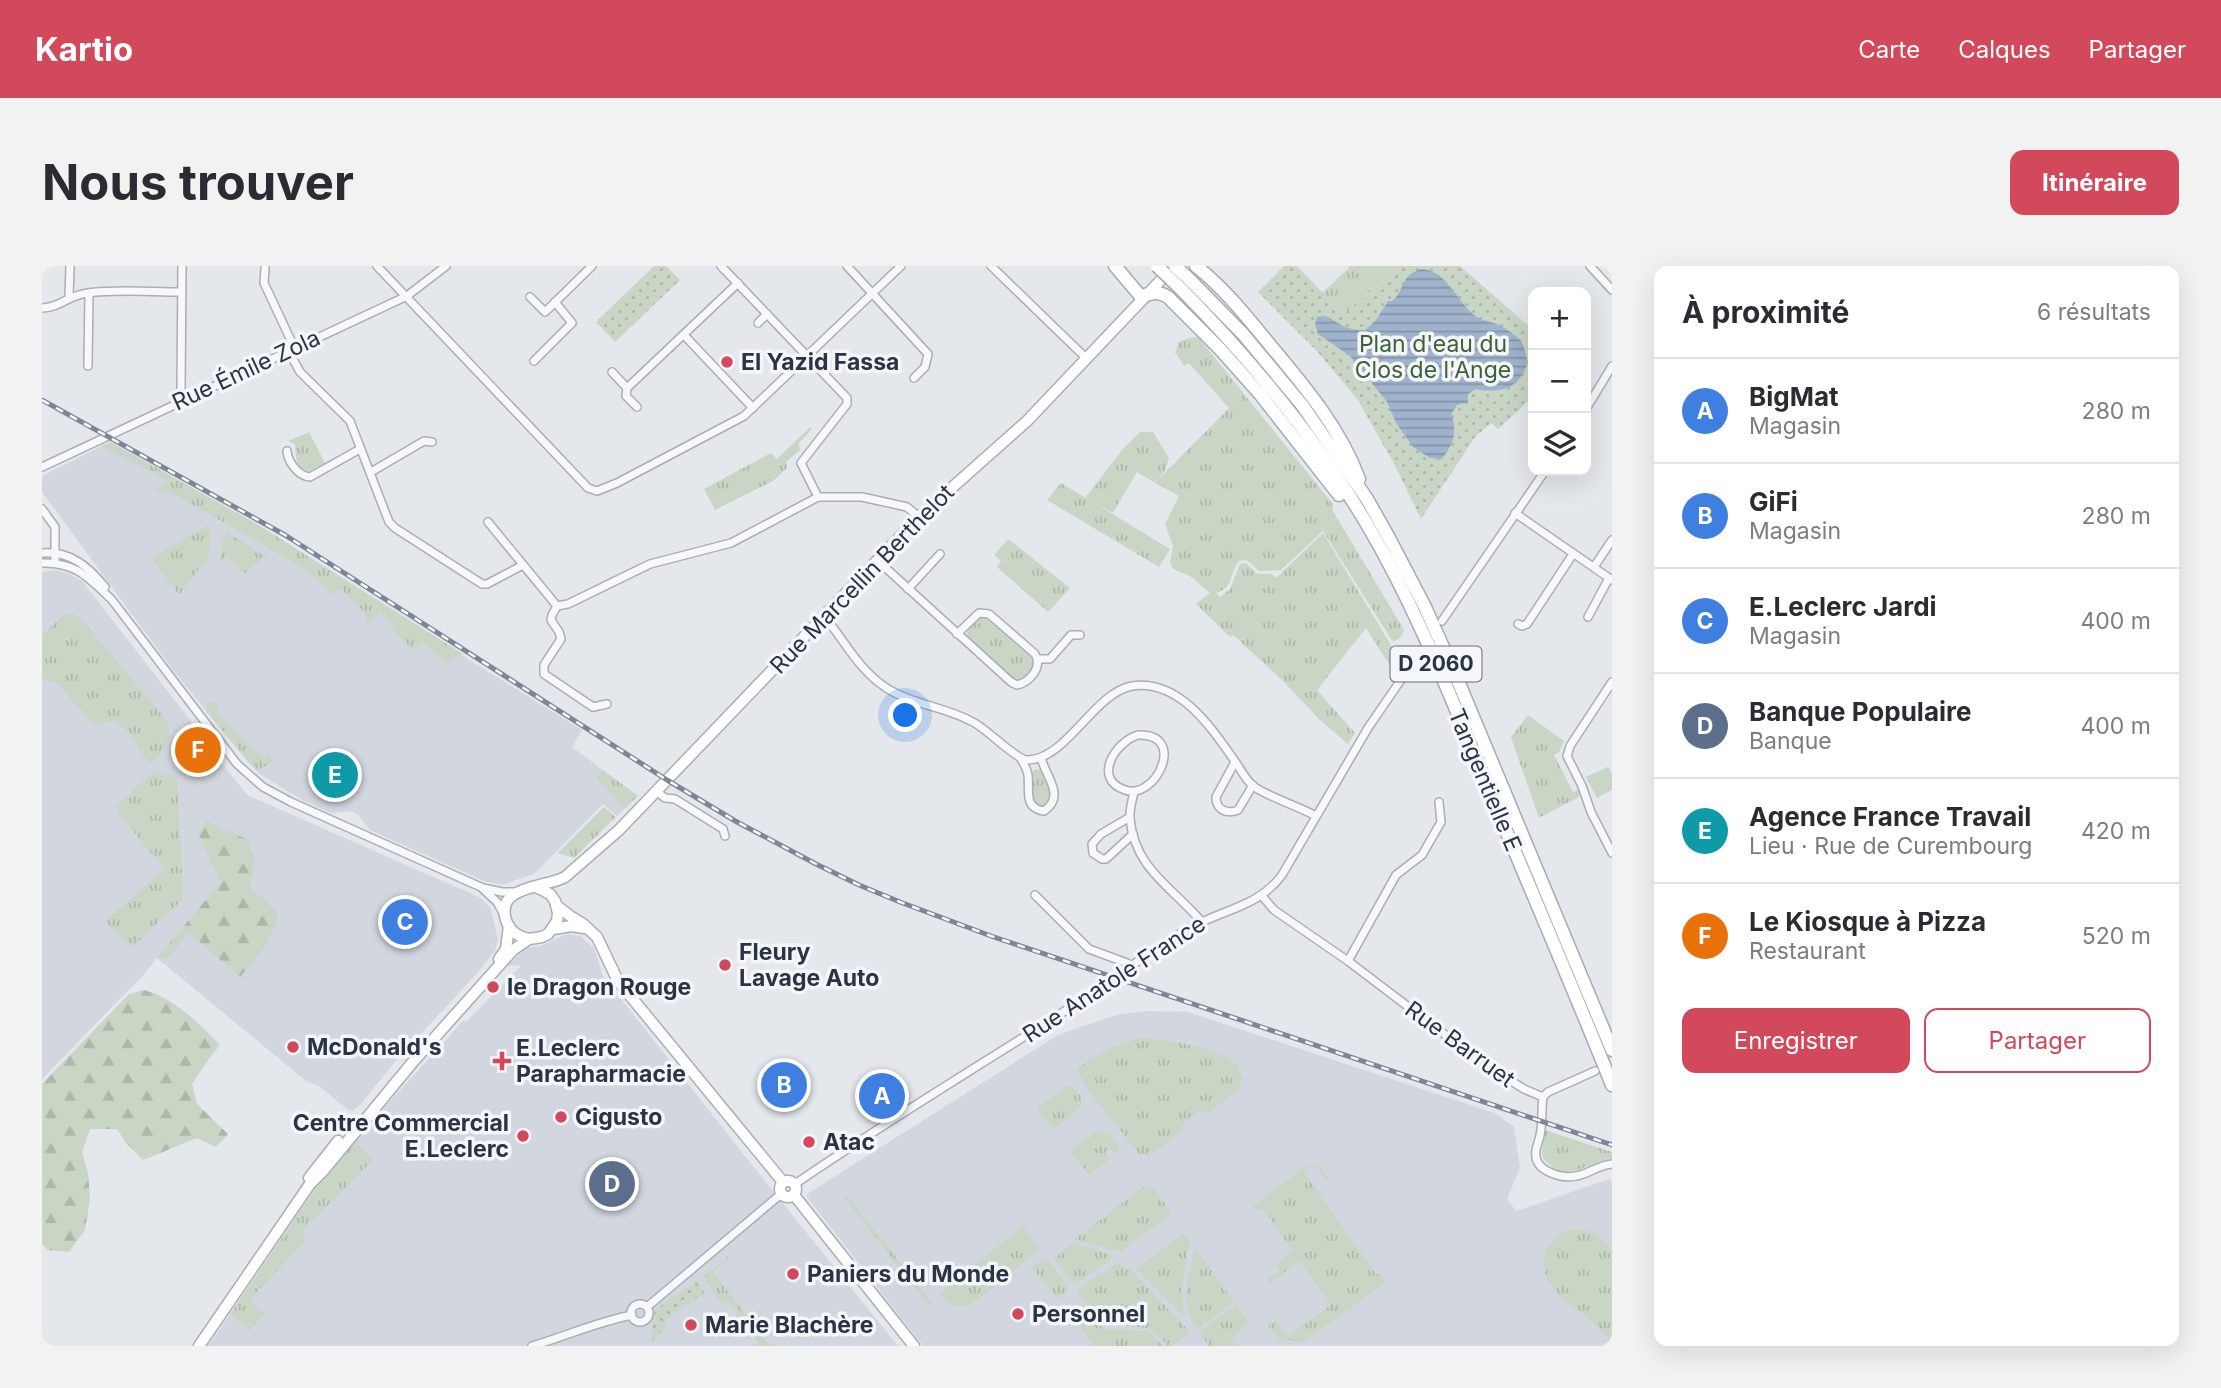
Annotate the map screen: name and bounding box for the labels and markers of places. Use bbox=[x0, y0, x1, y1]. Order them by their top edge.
place label: El Yazid Fassa bbox=[741, 348, 899, 376]
marker: El Yazid Fassa bbox=[719, 354, 735, 370]
pin: F bbox=[175, 724, 221, 776]
pin: E bbox=[312, 749, 358, 801]
pin: C bbox=[382, 896, 428, 948]
place label: Fleury Lavage Auto bbox=[739, 938, 879, 992]
marker: Fleury Lavage Auto bbox=[717, 957, 733, 973]
place label: le Dragon Rouge bbox=[507, 973, 691, 1001]
marker: le Dragon Rouge bbox=[485, 979, 501, 995]
place label: McDonald's bbox=[307, 1033, 442, 1061]
place label: E.Leclerc Parapharmacie bbox=[516, 1034, 686, 1088]
marker: McDonald's bbox=[285, 1039, 301, 1055]
marker: E.Leclerc Parapharmacie bbox=[494, 1053, 510, 1069]
pin: B bbox=[761, 1059, 807, 1111]
pin: A bbox=[859, 1070, 905, 1122]
place label: Cigusto bbox=[575, 1103, 662, 1131]
place label: Centre Commercial E.Leclerc bbox=[293, 1109, 509, 1163]
marker: Cigusto bbox=[553, 1109, 569, 1125]
marker: Centre Commercial E.Leclerc bbox=[515, 1128, 531, 1144]
place label: Atac bbox=[823, 1128, 875, 1156]
marker: Atac bbox=[801, 1134, 817, 1150]
pin: D bbox=[589, 1158, 635, 1210]
place label: Paniers du Monde bbox=[807, 1260, 1009, 1288]
marker: Paniers du Monde bbox=[785, 1266, 801, 1282]
place label: Personnel bbox=[1032, 1300, 1145, 1328]
marker: Personnel bbox=[1010, 1306, 1026, 1322]
place label: Marie Blachère bbox=[705, 1311, 874, 1339]
marker: Marie Blachère bbox=[683, 1317, 699, 1333]

